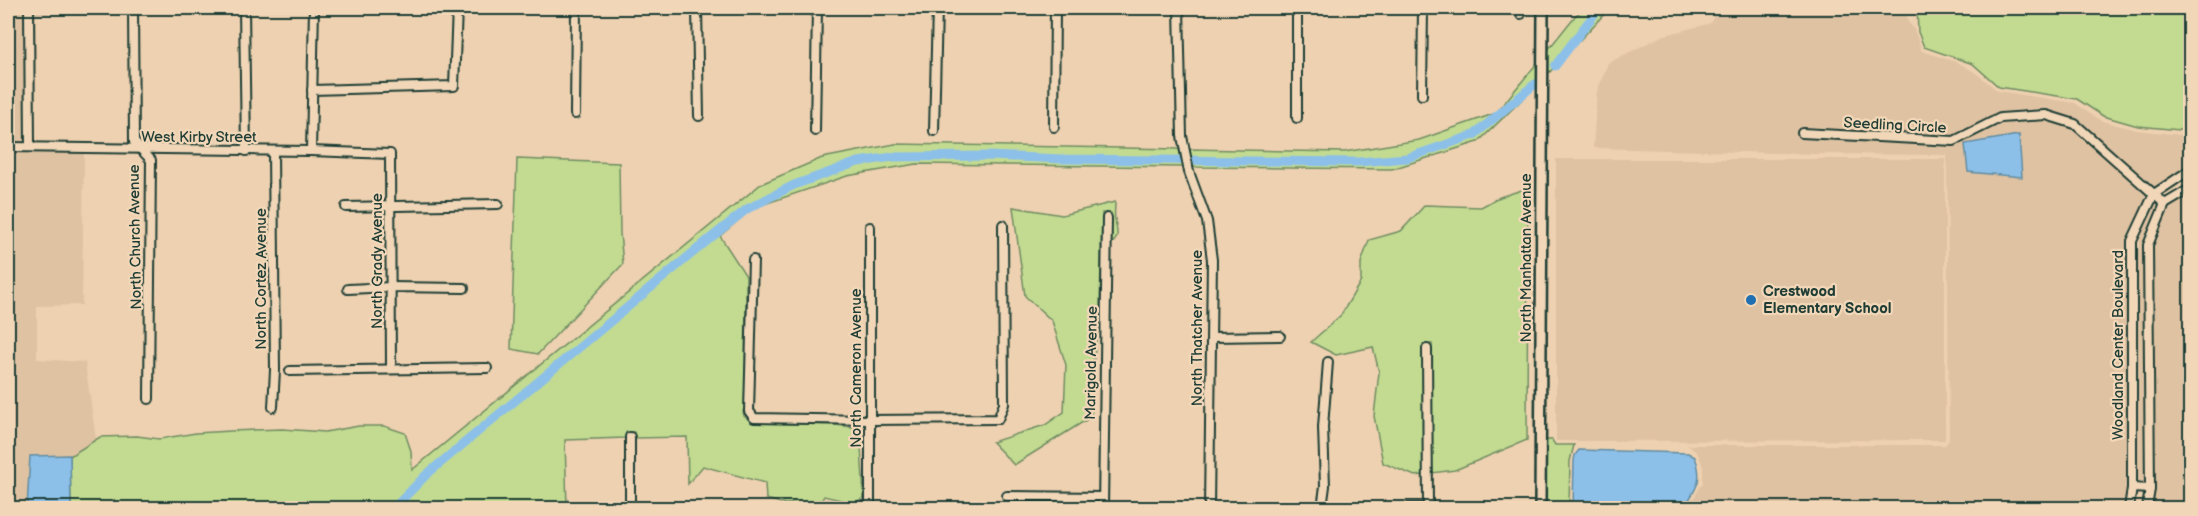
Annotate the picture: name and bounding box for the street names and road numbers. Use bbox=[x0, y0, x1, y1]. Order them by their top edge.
street label: Seedling Circle bbox=[1843, 113, 1947, 138]
street label: West Kirby Street bbox=[141, 128, 257, 147]
street label: North Church Avenue bbox=[125, 164, 146, 310]
street label: North Manhattan Avenue bbox=[1517, 173, 1536, 343]
street label: North Grady Avenue bbox=[368, 193, 387, 329]
street label: North Cortez Avenue bbox=[252, 208, 271, 350]
street label: North Thatcher Avenue bbox=[1188, 250, 1207, 406]
street label: Woodland Center Boulevard bbox=[2109, 250, 2128, 440]
street label: North Cameron Avenue bbox=[847, 288, 866, 448]
street label: Marigold Avenue bbox=[1081, 306, 1102, 420]

